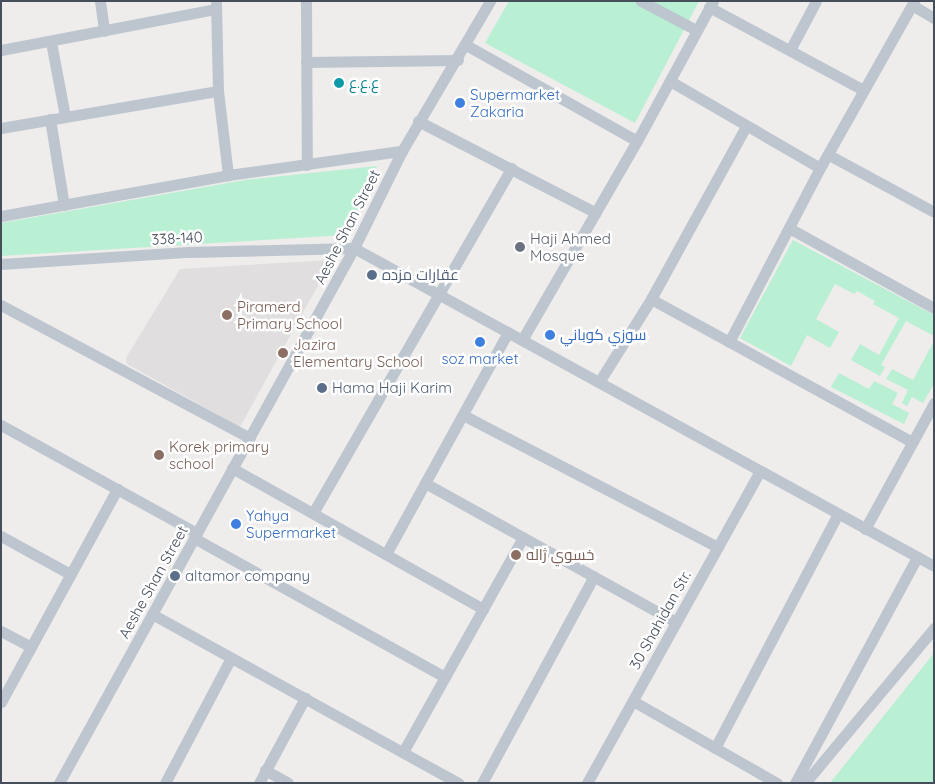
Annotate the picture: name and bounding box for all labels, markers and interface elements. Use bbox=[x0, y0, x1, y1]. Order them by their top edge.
place label: ع.ع.ع bbox=[349, 74, 379, 92]
marker: ع.ع.ع bbox=[333, 77, 345, 89]
place label: Supermarket Zakaria bbox=[470, 85, 560, 120]
marker: Supermarket Zakaria bbox=[454, 97, 466, 109]
street label: Aeshe Shan Street bbox=[310, 167, 384, 287]
street label: 338-140 bbox=[151, 228, 203, 248]
place label: Haji Ahmed Mosque bbox=[530, 229, 611, 264]
marker: Haji Ahmed Mosque bbox=[514, 241, 526, 253]
place label: عقارات مزده bbox=[382, 266, 459, 284]
marker: عقارات مزده bbox=[366, 269, 378, 281]
place label: Piramerd Primary School bbox=[237, 297, 342, 332]
marker: Piramerd Primary School bbox=[221, 309, 233, 321]
place label: سوزي كوباني bbox=[560, 326, 646, 344]
marker: سوزي كوباني bbox=[544, 329, 556, 341]
place label: Jazira Elementary School bbox=[293, 335, 423, 370]
marker: soz market bbox=[474, 336, 486, 348]
marker: Jazira Elementary School bbox=[277, 347, 289, 359]
place label: soz market bbox=[441, 350, 519, 368]
place label: Hama Haji Karim bbox=[332, 379, 452, 397]
marker: Hama Haji Karim bbox=[316, 382, 328, 394]
place label: Korek primary school bbox=[169, 437, 269, 472]
marker: Korek primary school bbox=[153, 449, 165, 461]
place label: Yahya Supermarket bbox=[246, 506, 336, 541]
marker: Yahya Supermarket bbox=[230, 518, 242, 530]
street label: Aeshe Shan Street bbox=[115, 522, 191, 642]
place label: خسوي ژاله bbox=[526, 546, 594, 564]
marker: خسوي ژاله bbox=[510, 549, 522, 561]
place label: altamor company bbox=[185, 567, 310, 585]
street label: 30 Shahidan Str. bbox=[625, 568, 695, 672]
marker: altamor company bbox=[169, 570, 181, 582]

